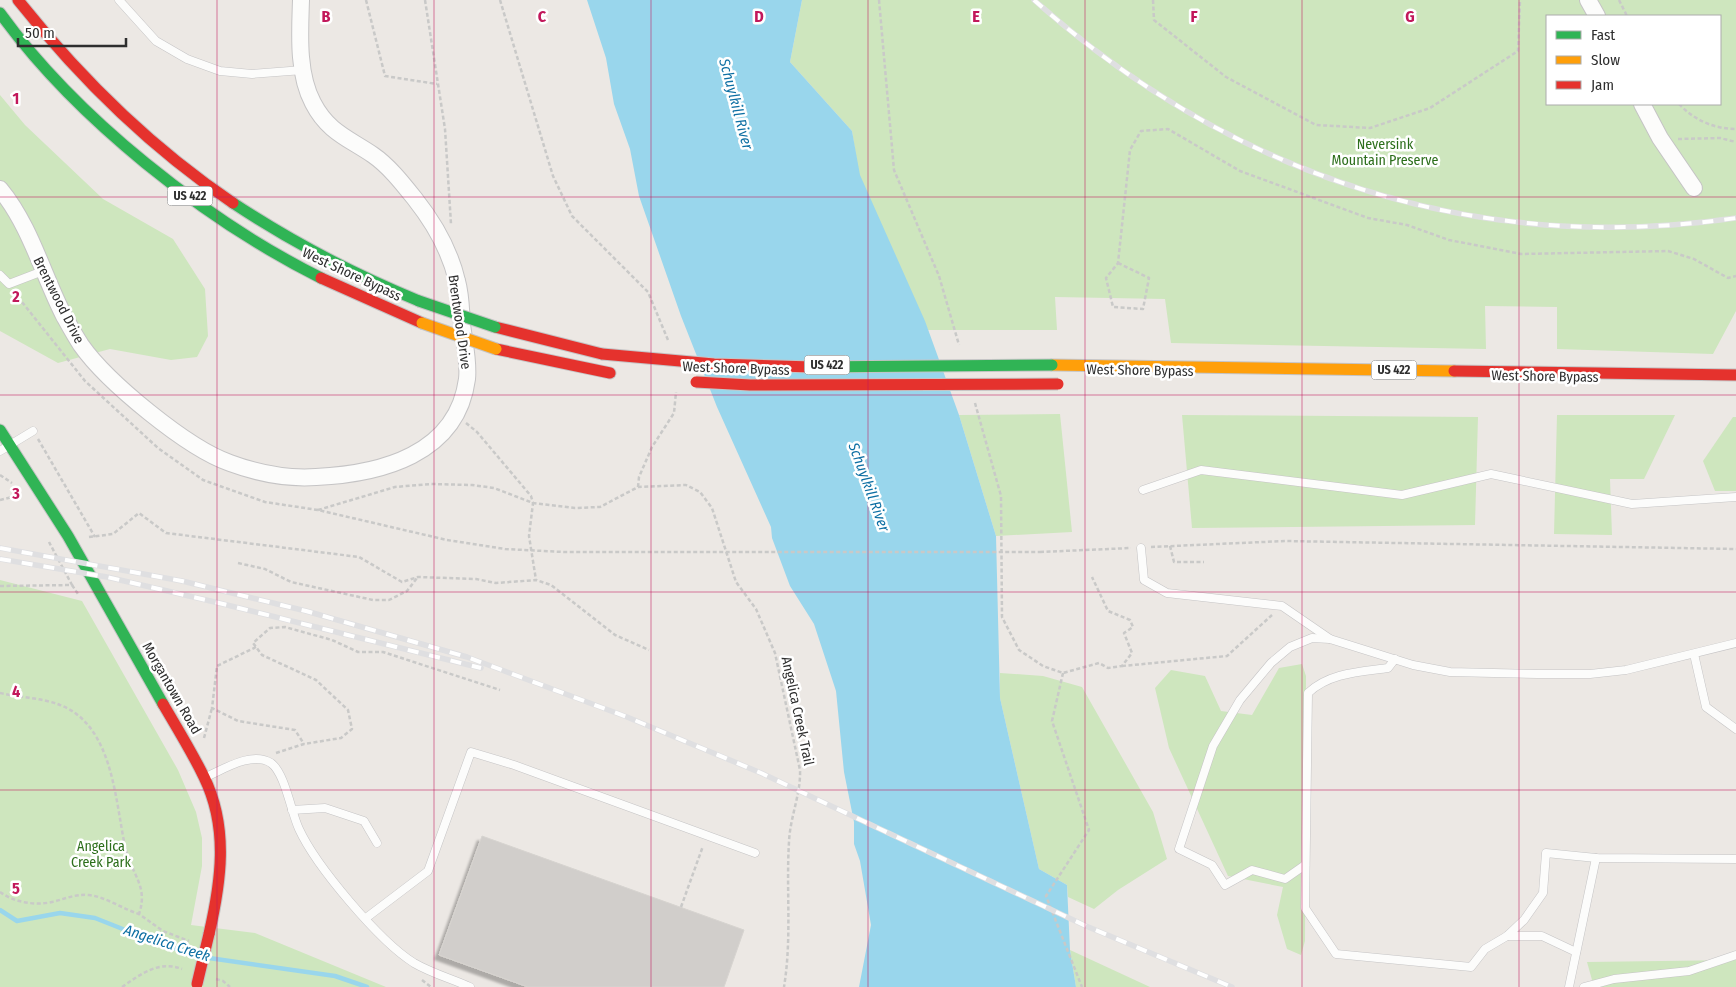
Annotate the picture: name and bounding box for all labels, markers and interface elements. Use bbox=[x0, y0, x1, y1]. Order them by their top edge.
text: B bbox=[322, 7, 331, 26]
text: C bbox=[538, 7, 547, 26]
text: D bbox=[754, 7, 764, 26]
text: E bbox=[972, 7, 980, 26]
text: F bbox=[1190, 7, 1198, 26]
text: G bbox=[1405, 7, 1415, 26]
scale bar bbox=[18, 15, 125, 47]
legend bbox=[1546, 15, 1721, 105]
text: 50 m bbox=[25, 24, 55, 42]
text: Fast bbox=[1591, 26, 1615, 44]
text: Slow bbox=[1591, 51, 1620, 69]
water label: Schuylkill River bbox=[715, 56, 757, 152]
text: Jam bbox=[1591, 76, 1614, 94]
text: 1 bbox=[13, 89, 19, 108]
park label: Neversink Mountain Preserve bbox=[1332, 136, 1439, 169]
road number: US 422 bbox=[168, 187, 212, 206]
street label: West Shore Bypass bbox=[300, 244, 404, 305]
street label: Brentwood Drive bbox=[29, 254, 88, 347]
street label: Brentwood Drive bbox=[444, 274, 475, 371]
text: 2 bbox=[11, 287, 20, 306]
road number: US 422 bbox=[804, 356, 850, 374]
street label: West Shore Bypass bbox=[682, 358, 790, 379]
road number: US 422 bbox=[1372, 360, 1416, 380]
street label: West Shore Bypass bbox=[1086, 361, 1194, 380]
street label: West Shore Bypass bbox=[1491, 367, 1599, 386]
water label: Schuylkill River bbox=[844, 439, 894, 535]
text: 3 bbox=[11, 484, 20, 503]
street label: Morgantown Road bbox=[138, 639, 205, 737]
street label: Angelica Creek Trail bbox=[778, 655, 817, 767]
text: 4 bbox=[12, 682, 20, 701]
park label: Angelica Creek Park bbox=[71, 838, 131, 871]
text: 5 bbox=[12, 879, 20, 898]
water label: Angelica Creek bbox=[121, 920, 213, 966]

